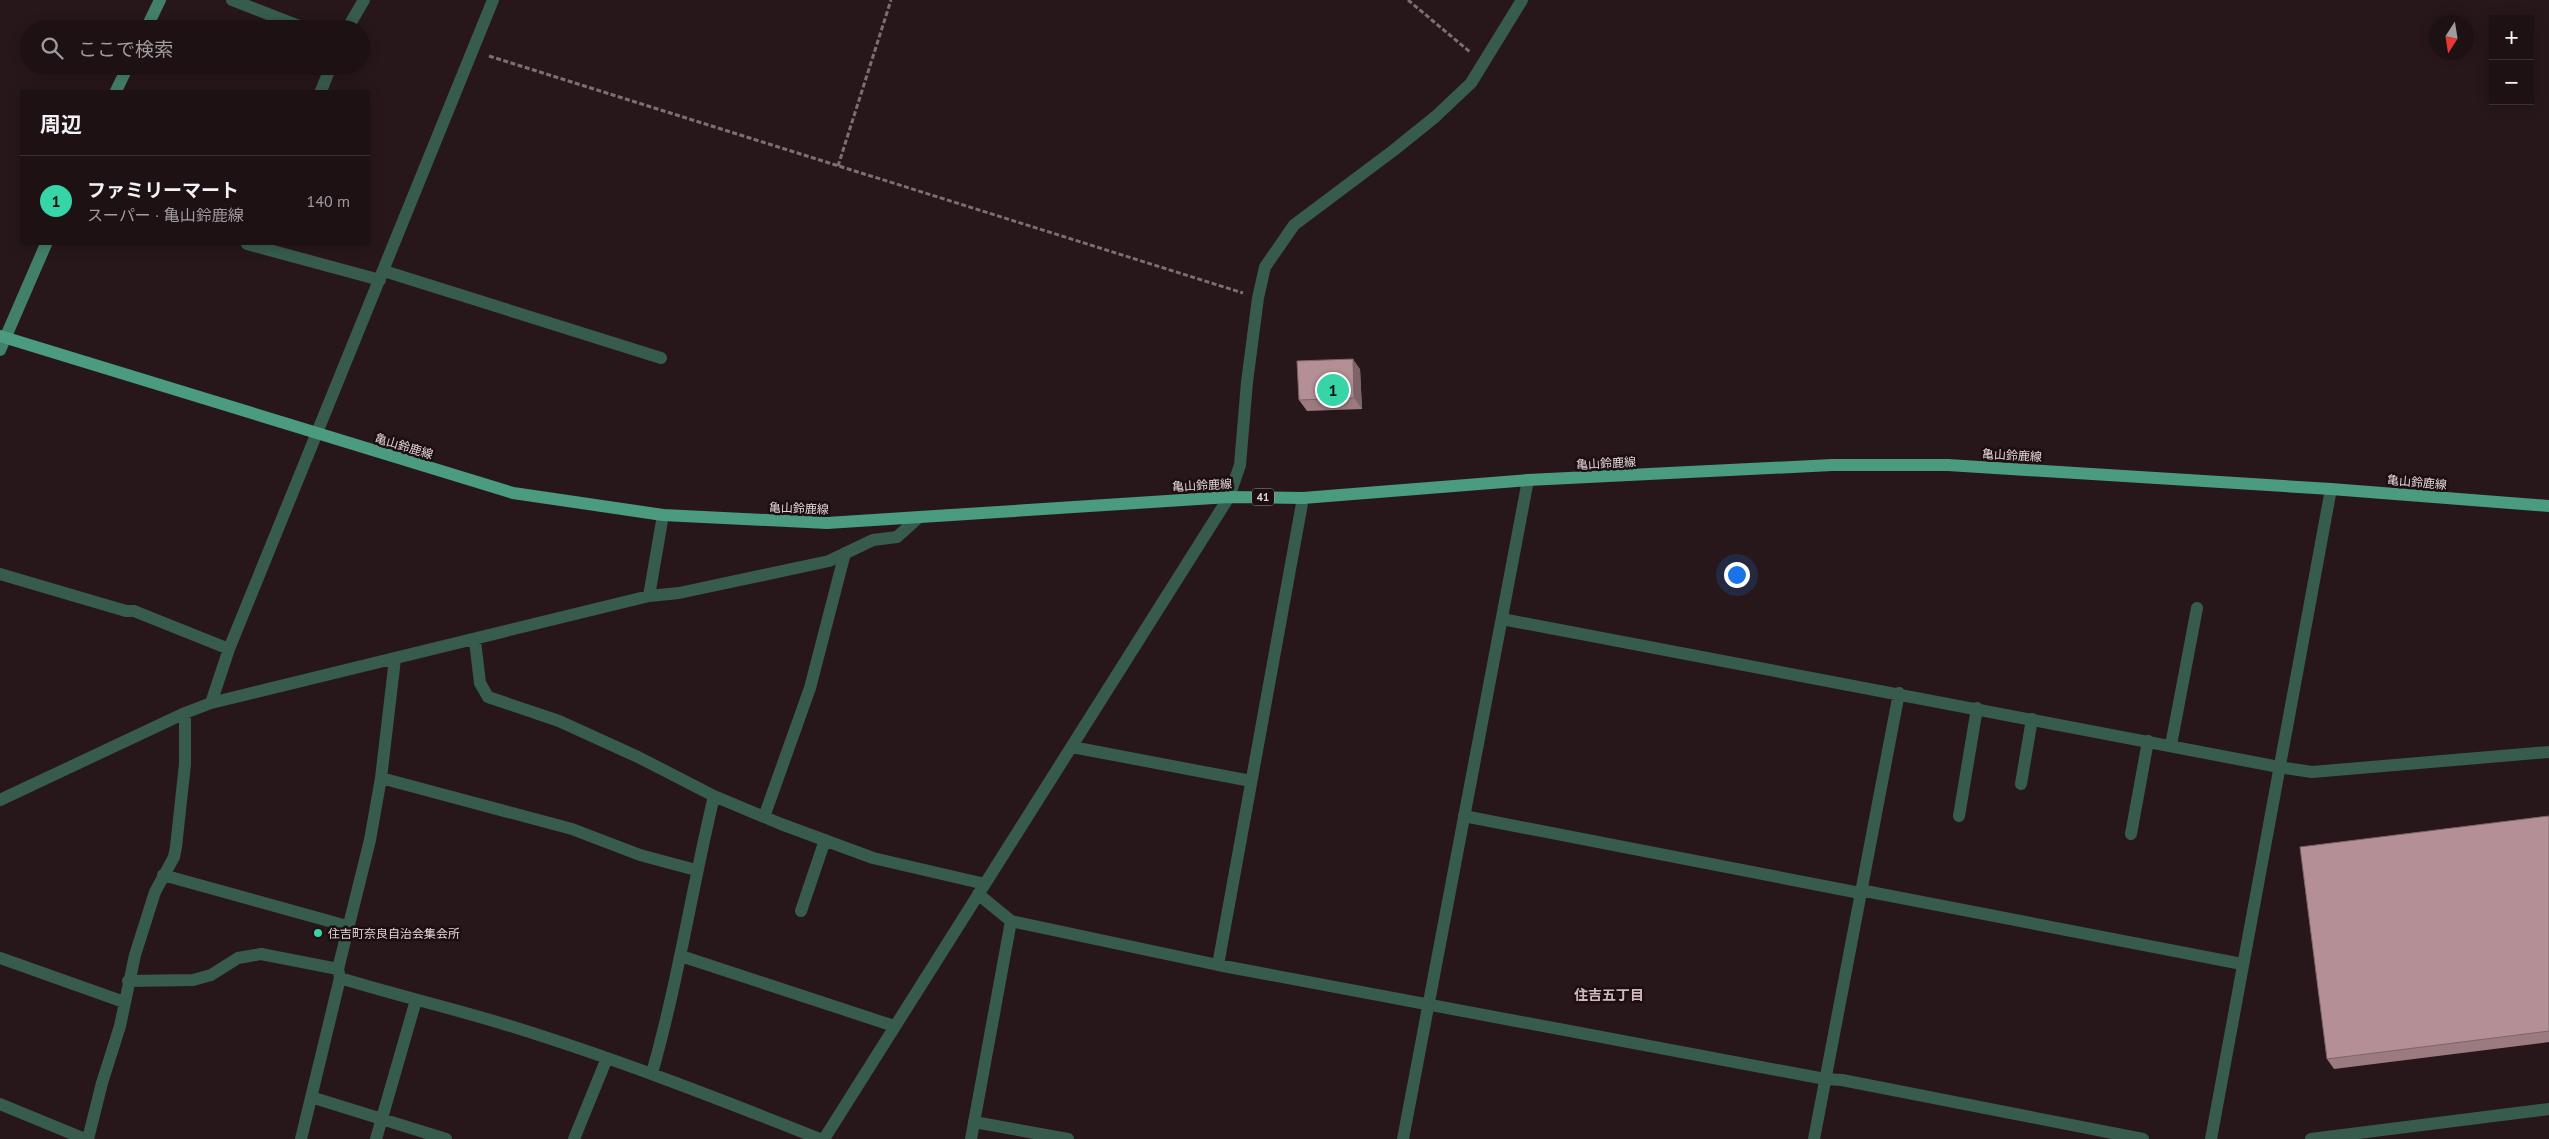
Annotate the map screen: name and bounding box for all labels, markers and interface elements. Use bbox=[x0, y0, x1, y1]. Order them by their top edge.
north arrow bbox=[2429, 15, 2474, 60]
map controls bbox=[2489, 15, 2534, 105]
button: + bbox=[2489, 15, 2534, 60]
search box bbox=[20, 20, 370, 75]
icon: search bbox=[38, 34, 66, 62]
text: ここで検索 bbox=[78, 37, 173, 61]
button: − bbox=[2489, 60, 2534, 105]
text: 周辺 bbox=[40, 111, 82, 138]
text: ファミリーマート bbox=[87, 178, 239, 202]
text: 1 bbox=[51, 191, 61, 211]
text: 140 m bbox=[307, 191, 350, 211]
text: スーパー · 亀山鈴鹿線 bbox=[87, 205, 244, 225]
pin: 1 bbox=[1317, 371, 1349, 409]
street label: 亀山鈴鹿線 bbox=[373, 430, 435, 462]
street label: 亀山鈴鹿線 bbox=[1982, 446, 2042, 464]
street label: 亀山鈴鹿線 bbox=[1576, 454, 1636, 472]
street label: 亀山鈴鹿線 bbox=[2386, 472, 2448, 492]
street label: 亀山鈴鹿線 bbox=[1172, 476, 1232, 494]
road number: 41 bbox=[1252, 488, 1274, 506]
street label: 亀山鈴鹿線 bbox=[769, 499, 829, 517]
your location bbox=[1724, 562, 1750, 588]
place label: 住吉町奈良自治会集会所 bbox=[328, 926, 460, 941]
marker: 住吉町奈良自治会集会所 bbox=[312, 927, 324, 939]
district label: 住吉五丁目 bbox=[1574, 986, 1644, 1004]

